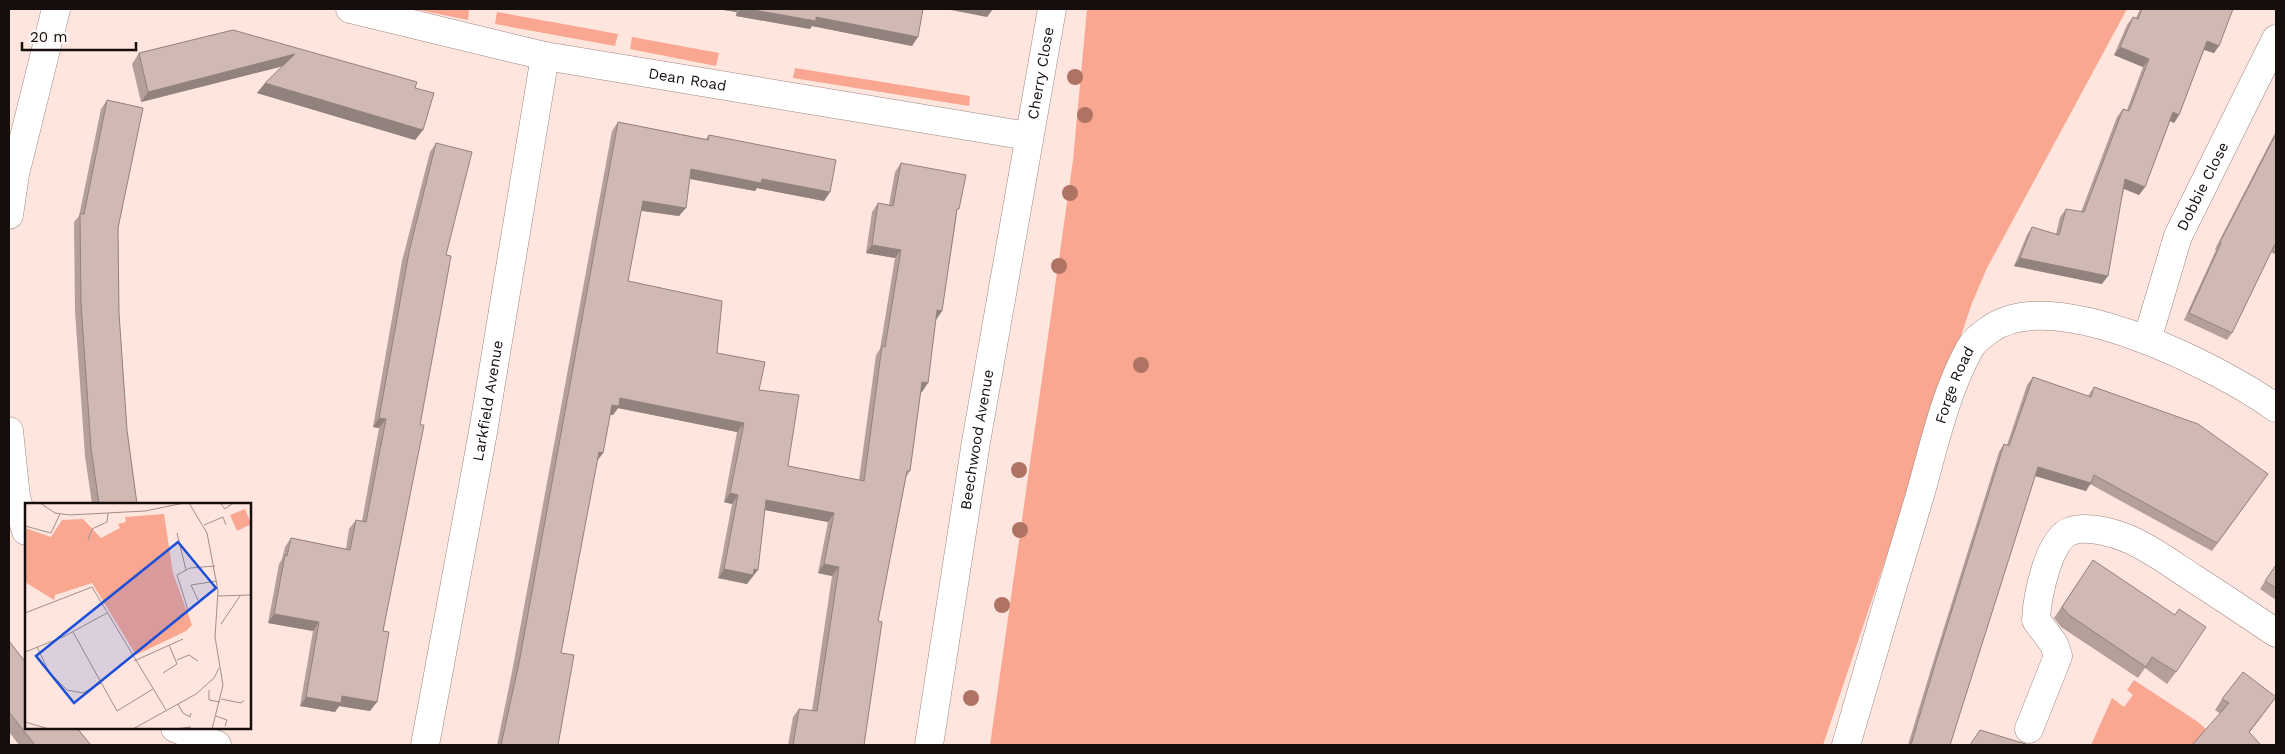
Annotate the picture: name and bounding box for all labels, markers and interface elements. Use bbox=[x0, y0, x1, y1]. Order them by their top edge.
scale bar bbox=[22, 20, 136, 52]
street label: Cherry Close bbox=[1024, 26, 1058, 121]
text: 20 m bbox=[30, 28, 68, 46]
street label: Dean Road bbox=[647, 64, 728, 95]
street label: Dobbie Close bbox=[2173, 139, 2232, 234]
street label: Larkfield Avenue bbox=[469, 339, 507, 463]
street label: Forge Road bbox=[1931, 343, 1978, 426]
street label: Beechwood Avenue bbox=[957, 368, 998, 511]
inset map bbox=[25, 503, 251, 729]

